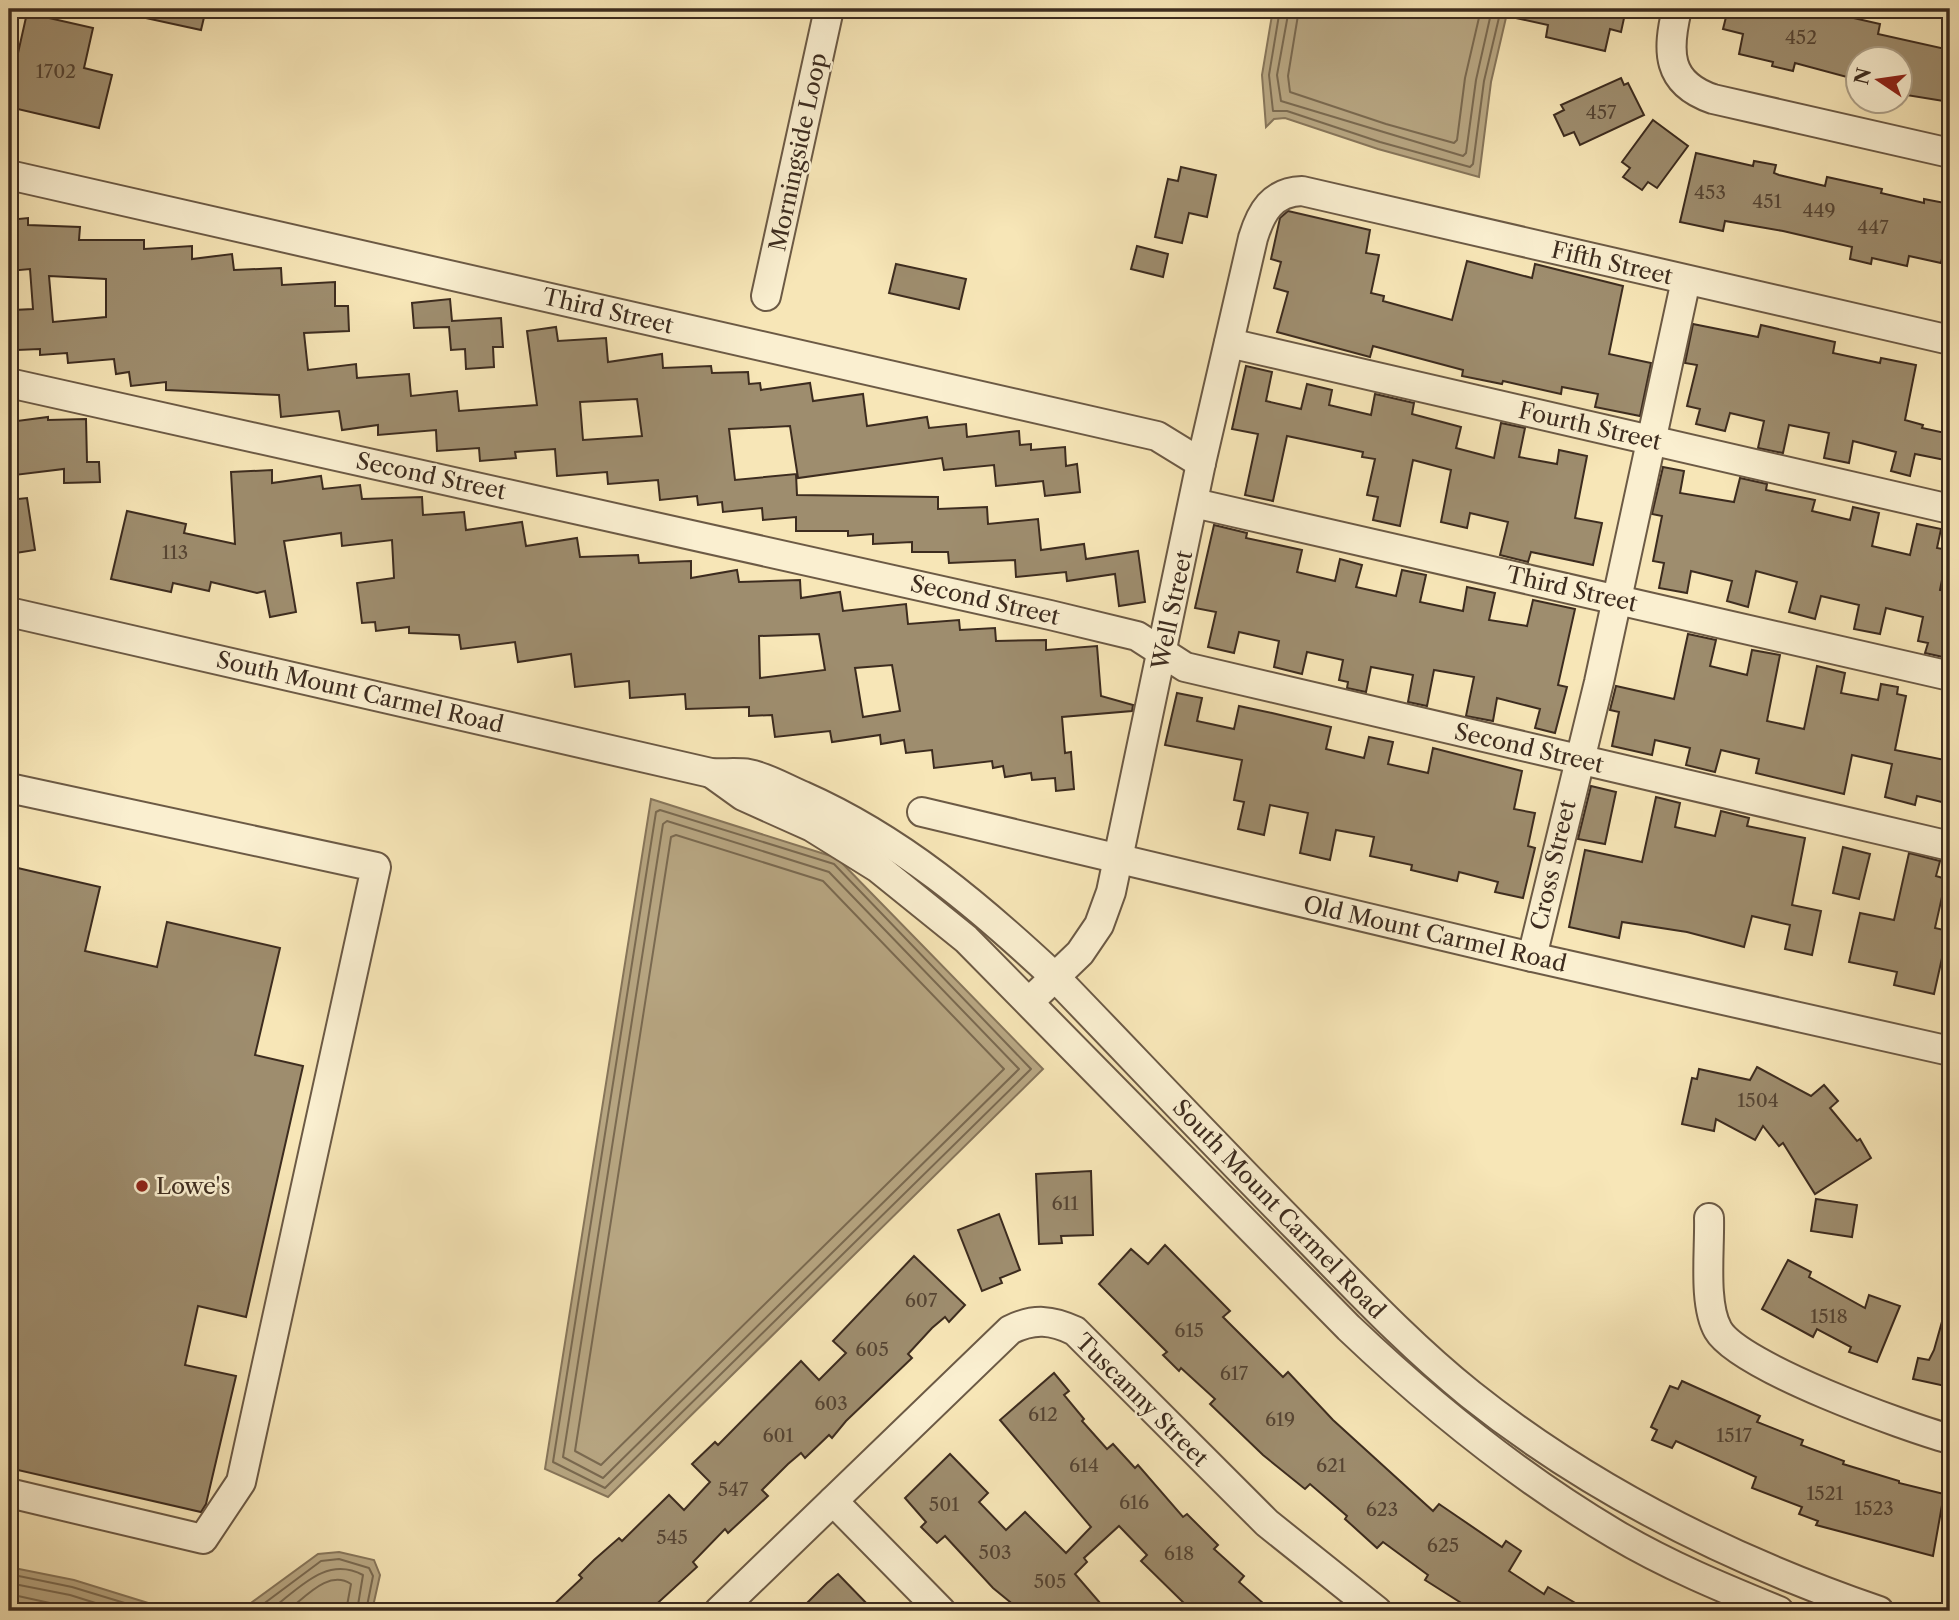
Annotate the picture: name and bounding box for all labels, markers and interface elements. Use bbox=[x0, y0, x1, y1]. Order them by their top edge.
house number: 452 bbox=[1785, 26, 1817, 49]
north arrow bbox=[1843, 46, 1913, 116]
street label: Morningside Loop bbox=[763, 50, 833, 254]
house number: 1702 bbox=[36, 60, 76, 83]
text: N bbox=[1850, 66, 1876, 87]
house number: 457 bbox=[1586, 101, 1617, 124]
house number: 453 bbox=[1694, 181, 1726, 204]
house number: 451 bbox=[1752, 190, 1782, 213]
house number: 449 bbox=[1802, 199, 1836, 222]
house number: 447 bbox=[1857, 216, 1889, 239]
street label: Fifth Street bbox=[1549, 235, 1675, 291]
street label: Third Street bbox=[540, 282, 676, 340]
street label: Fourth Street bbox=[1516, 396, 1664, 456]
street label: Second Street bbox=[353, 446, 509, 506]
house number: 113 bbox=[162, 541, 188, 564]
street label: Well Street bbox=[1146, 548, 1198, 673]
street label: Third Street bbox=[1504, 560, 1640, 618]
street label: Second Street bbox=[908, 569, 1062, 631]
street label: South Mount Carmel Road bbox=[214, 645, 506, 739]
street label: Second Street bbox=[1452, 717, 1606, 779]
street label: Cross Street bbox=[1524, 797, 1582, 933]
street label: Old Mount Carmel Road bbox=[1301, 890, 1569, 978]
house number: 1504 bbox=[1737, 1089, 1779, 1112]
street label: South Mount Carmel Road bbox=[1167, 1094, 1391, 1324]
place label: Lowe's bbox=[156, 1172, 230, 1200]
marker: Lowe's bbox=[134, 1178, 150, 1194]
house number: 611 bbox=[1051, 1192, 1079, 1215]
house number: 607 bbox=[905, 1289, 938, 1312]
house number: 1518 bbox=[1810, 1305, 1848, 1328]
house number: 615 bbox=[1174, 1319, 1204, 1342]
street label: Tuscanny Street bbox=[1070, 1328, 1214, 1472]
house number: 605 bbox=[855, 1338, 889, 1361]
house number: 617 bbox=[1220, 1362, 1249, 1385]
house number: 603 bbox=[814, 1392, 848, 1415]
house number: 612 bbox=[1028, 1403, 1058, 1426]
house number: 619 bbox=[1265, 1408, 1295, 1431]
house number: 601 bbox=[762, 1424, 794, 1447]
house number: 1517 bbox=[1716, 1424, 1752, 1447]
house number: 614 bbox=[1069, 1454, 1099, 1477]
house number: 621 bbox=[1316, 1454, 1346, 1477]
house number: 547 bbox=[718, 1478, 749, 1501]
house number: 1521 bbox=[1806, 1482, 1844, 1505]
house number: 616 bbox=[1119, 1491, 1149, 1514]
house number: 501 bbox=[929, 1493, 959, 1516]
house number: 1523 bbox=[1854, 1497, 1894, 1520]
house number: 623 bbox=[1366, 1498, 1398, 1521]
house number: 545 bbox=[656, 1526, 688, 1549]
house number: 625 bbox=[1427, 1534, 1459, 1557]
house number: 503 bbox=[979, 1541, 1011, 1564]
house number: 618 bbox=[1164, 1542, 1194, 1565]
house number: 505 bbox=[1034, 1570, 1066, 1593]

